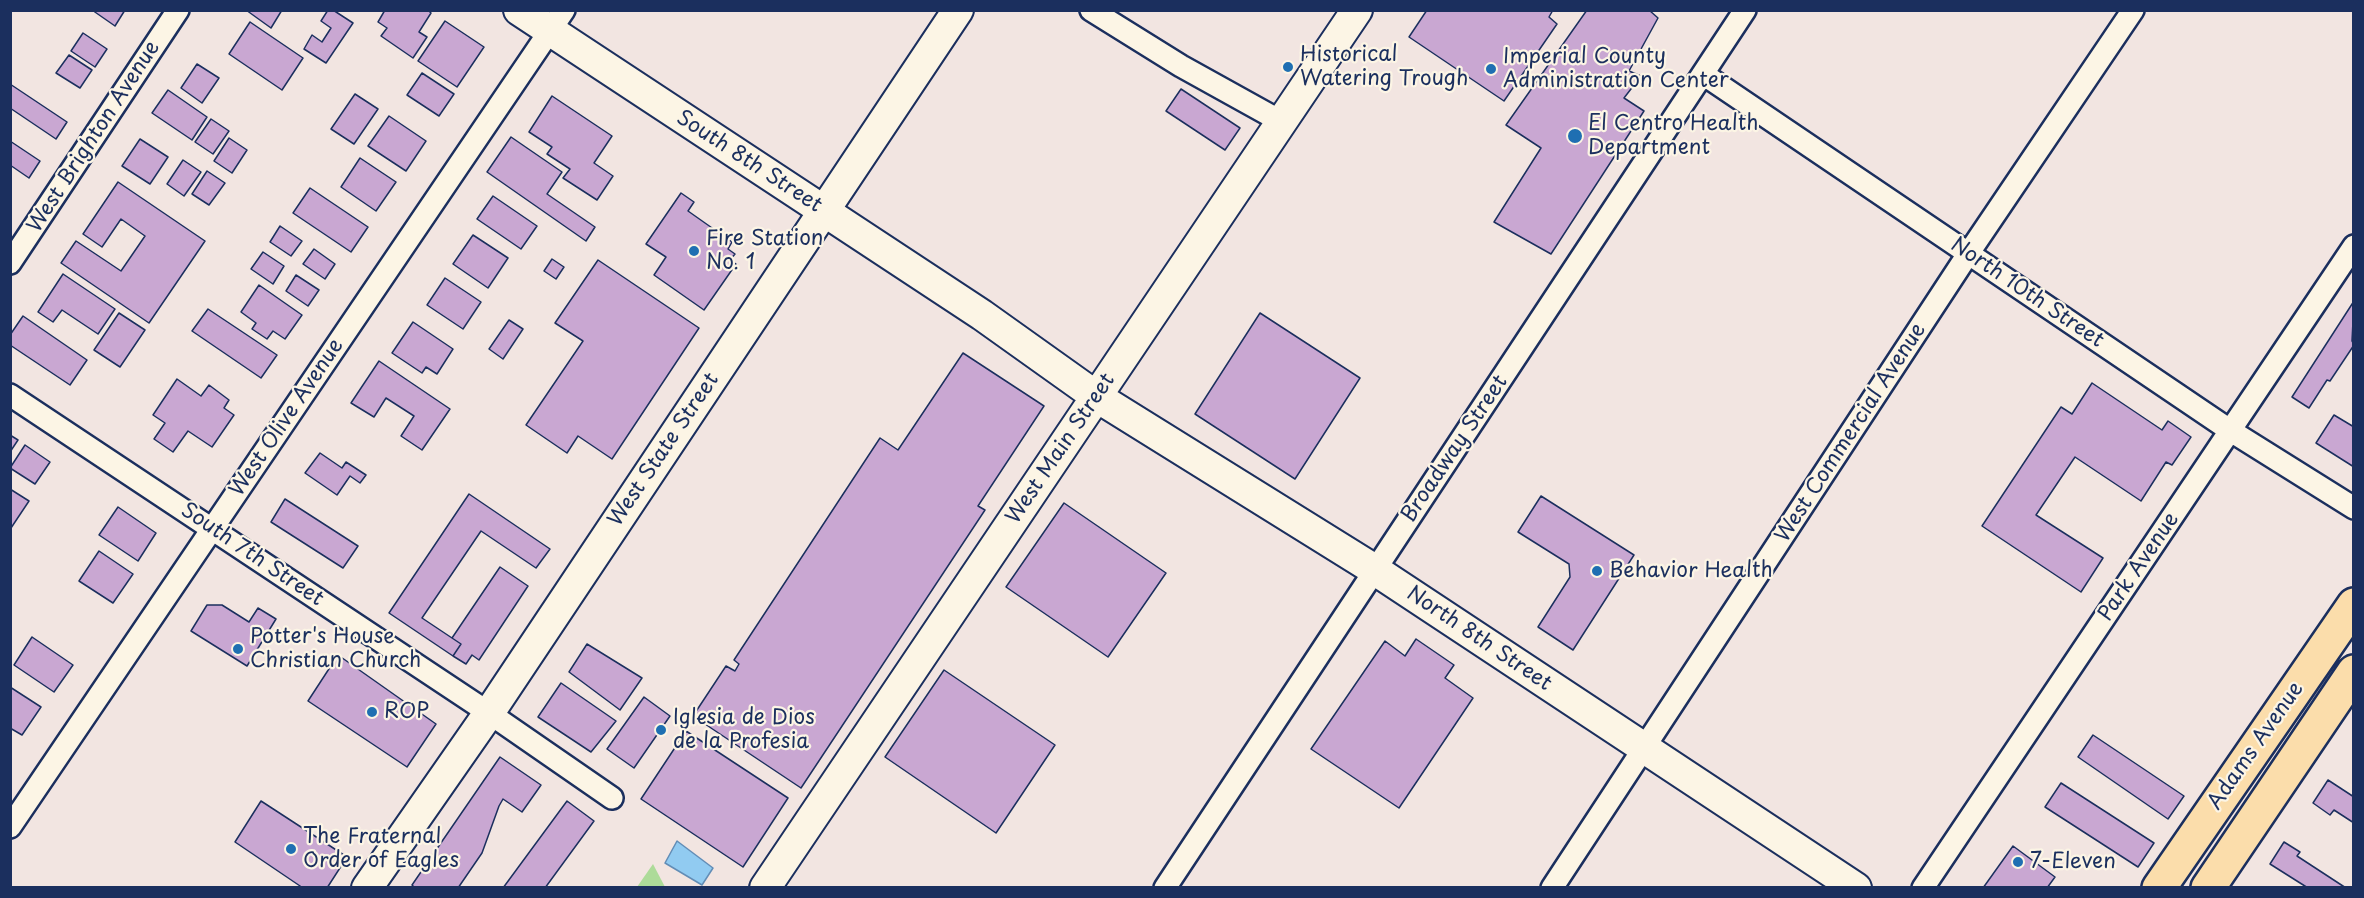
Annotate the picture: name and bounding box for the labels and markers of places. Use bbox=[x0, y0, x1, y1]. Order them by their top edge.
place label: Historical Watering Trough bbox=[1300, 42, 1469, 92]
place label: Imperial County Administration Center bbox=[1503, 44, 1729, 94]
marker: Historical Watering Trough bbox=[1281, 60, 1295, 74]
marker: Imperial County Administration Center bbox=[1484, 62, 1498, 76]
place label: El Centro Health Department bbox=[1588, 111, 1758, 161]
marker: El Centro Health Department bbox=[1566, 127, 1584, 145]
place label: Fire Station No. 1 bbox=[706, 226, 823, 276]
marker: Fire Station No. 1 bbox=[687, 244, 701, 258]
place label: Behavior Health bbox=[1609, 558, 1773, 584]
marker: Behavior Health bbox=[1590, 564, 1604, 578]
place label: Potter's House Christian Church bbox=[250, 624, 421, 674]
marker: Potter's House Christian Church bbox=[231, 642, 245, 656]
place label: ROP bbox=[384, 699, 429, 725]
marker: ROP bbox=[365, 705, 379, 719]
place label: Iglesia de Dios de la Profesia bbox=[673, 705, 815, 755]
marker: Iglesia de Dios de la Profesia bbox=[654, 723, 668, 737]
place label: The Fraternal Order of Eagles bbox=[303, 824, 459, 874]
marker: The Fraternal Order of Eagles bbox=[284, 842, 298, 856]
place label: 7-Eleven bbox=[2030, 849, 2116, 875]
marker: 7-Eleven bbox=[2011, 855, 2025, 869]

